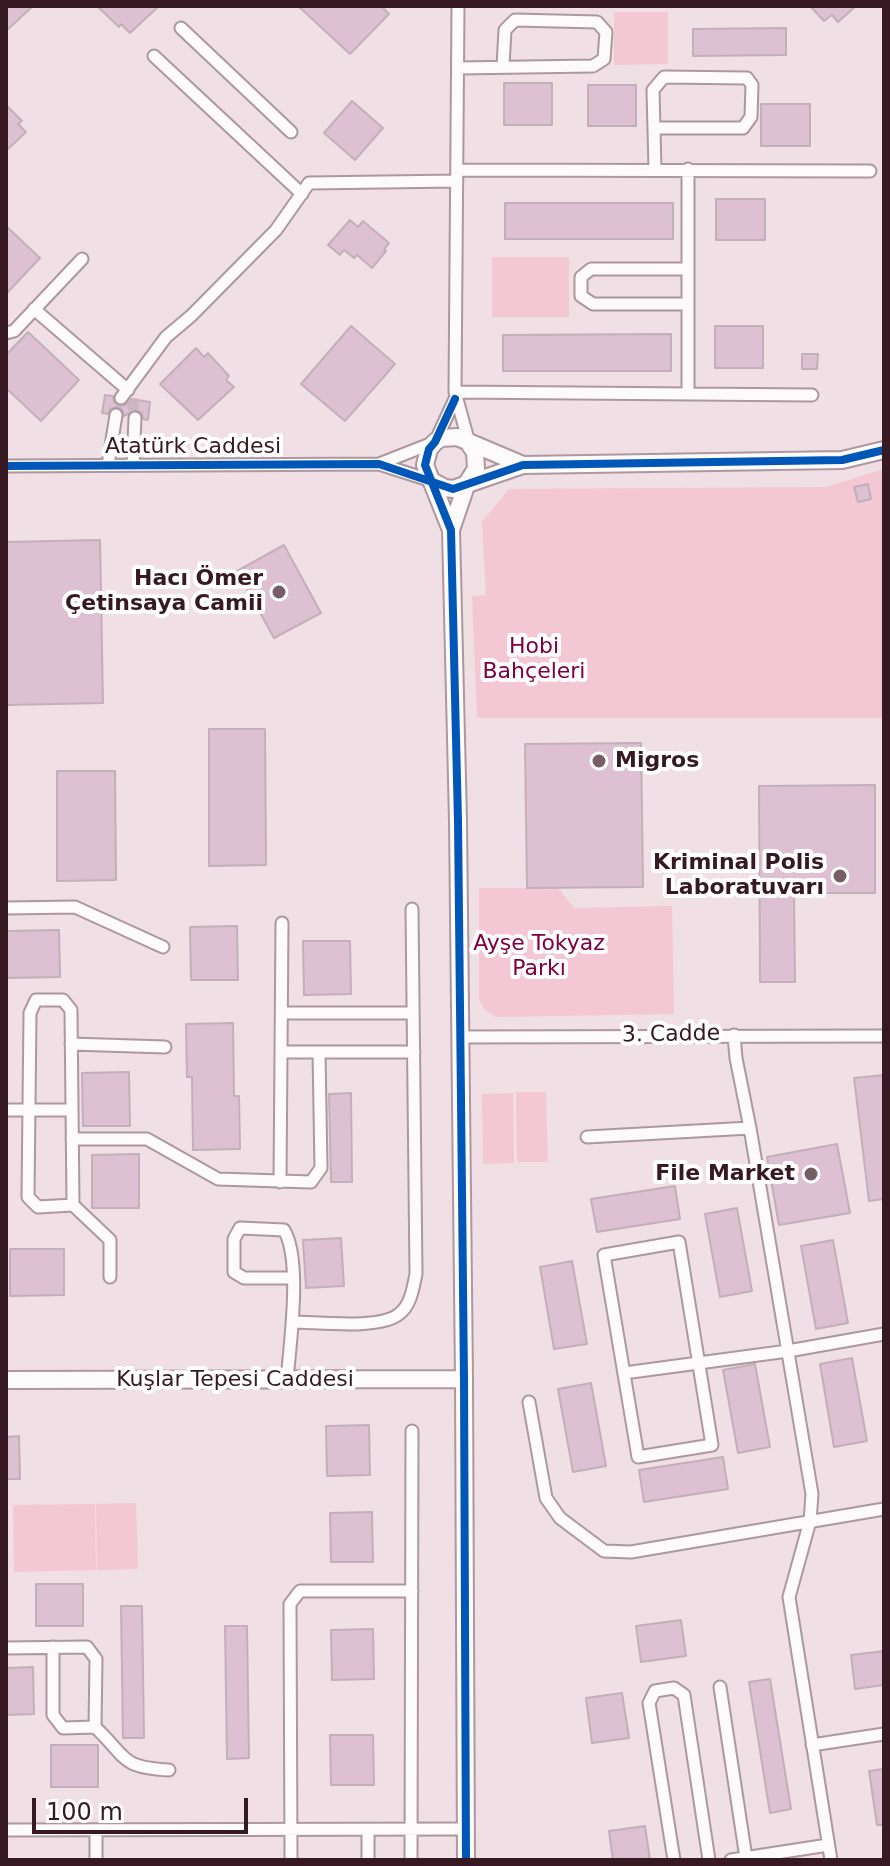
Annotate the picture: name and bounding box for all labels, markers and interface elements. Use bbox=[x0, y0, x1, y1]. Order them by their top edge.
street label: Atatürk Caddesi bbox=[105, 434, 281, 460]
place label: Hacı Ömer Çetinsaya Camii bbox=[65, 566, 263, 618]
marker: Hacı Ömer Çetinsaya Camii bbox=[270, 583, 288, 601]
park label: Hobi Bahçeleri bbox=[483, 634, 585, 686]
place label: Migros bbox=[615, 748, 699, 774]
marker: Migros bbox=[590, 752, 608, 770]
place label: Kriminal Polis Laboratuvarı bbox=[653, 850, 824, 902]
marker: Kriminal Polis Laboratuvarı bbox=[831, 867, 849, 885]
park label: Ayşe Tokyaz Parkı bbox=[473, 931, 605, 982]
street label: 3. Cadde bbox=[622, 1021, 720, 1049]
place label: File Market bbox=[655, 1161, 795, 1187]
marker: File Market bbox=[802, 1165, 820, 1183]
street label: Kuşlar Tepesi Caddesi bbox=[116, 1367, 354, 1393]
scale bar bbox=[36, 1782, 252, 1832]
text: 100 m bbox=[46, 1798, 123, 1826]

